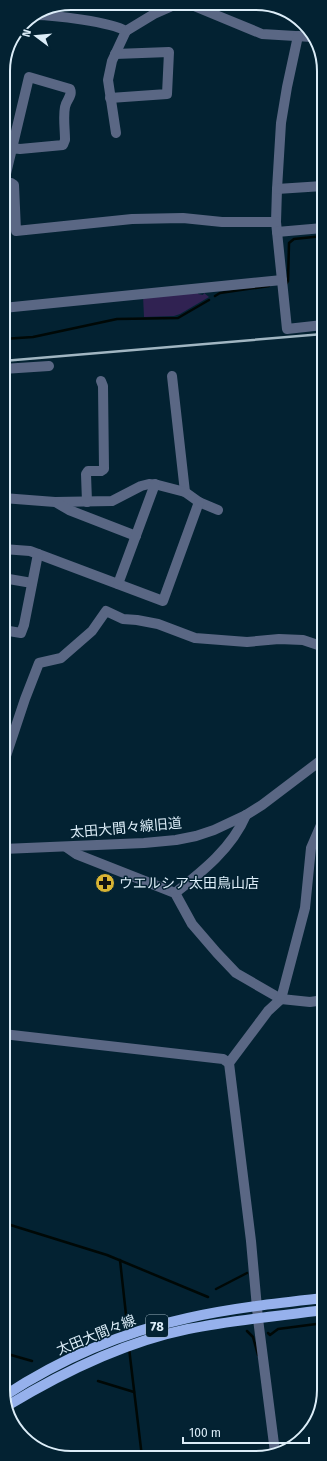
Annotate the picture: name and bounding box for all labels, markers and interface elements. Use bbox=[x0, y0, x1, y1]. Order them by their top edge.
north arrow bbox=[16, 16, 56, 56]
text: N bbox=[20, 28, 34, 39]
street label: 太田大間々線旧道 bbox=[69, 815, 183, 841]
pharmacy icon: ウエルシア太田鳥山店 bbox=[94, 872, 116, 894]
place label: ウエルシア太田鳥山店 bbox=[119, 875, 259, 892]
street label: 太田大間々線 bbox=[54, 1311, 138, 1359]
road number: 78 bbox=[146, 1315, 168, 1337]
scale bar bbox=[183, 1419, 309, 1445]
text: 100 m bbox=[189, 1426, 221, 1440]

